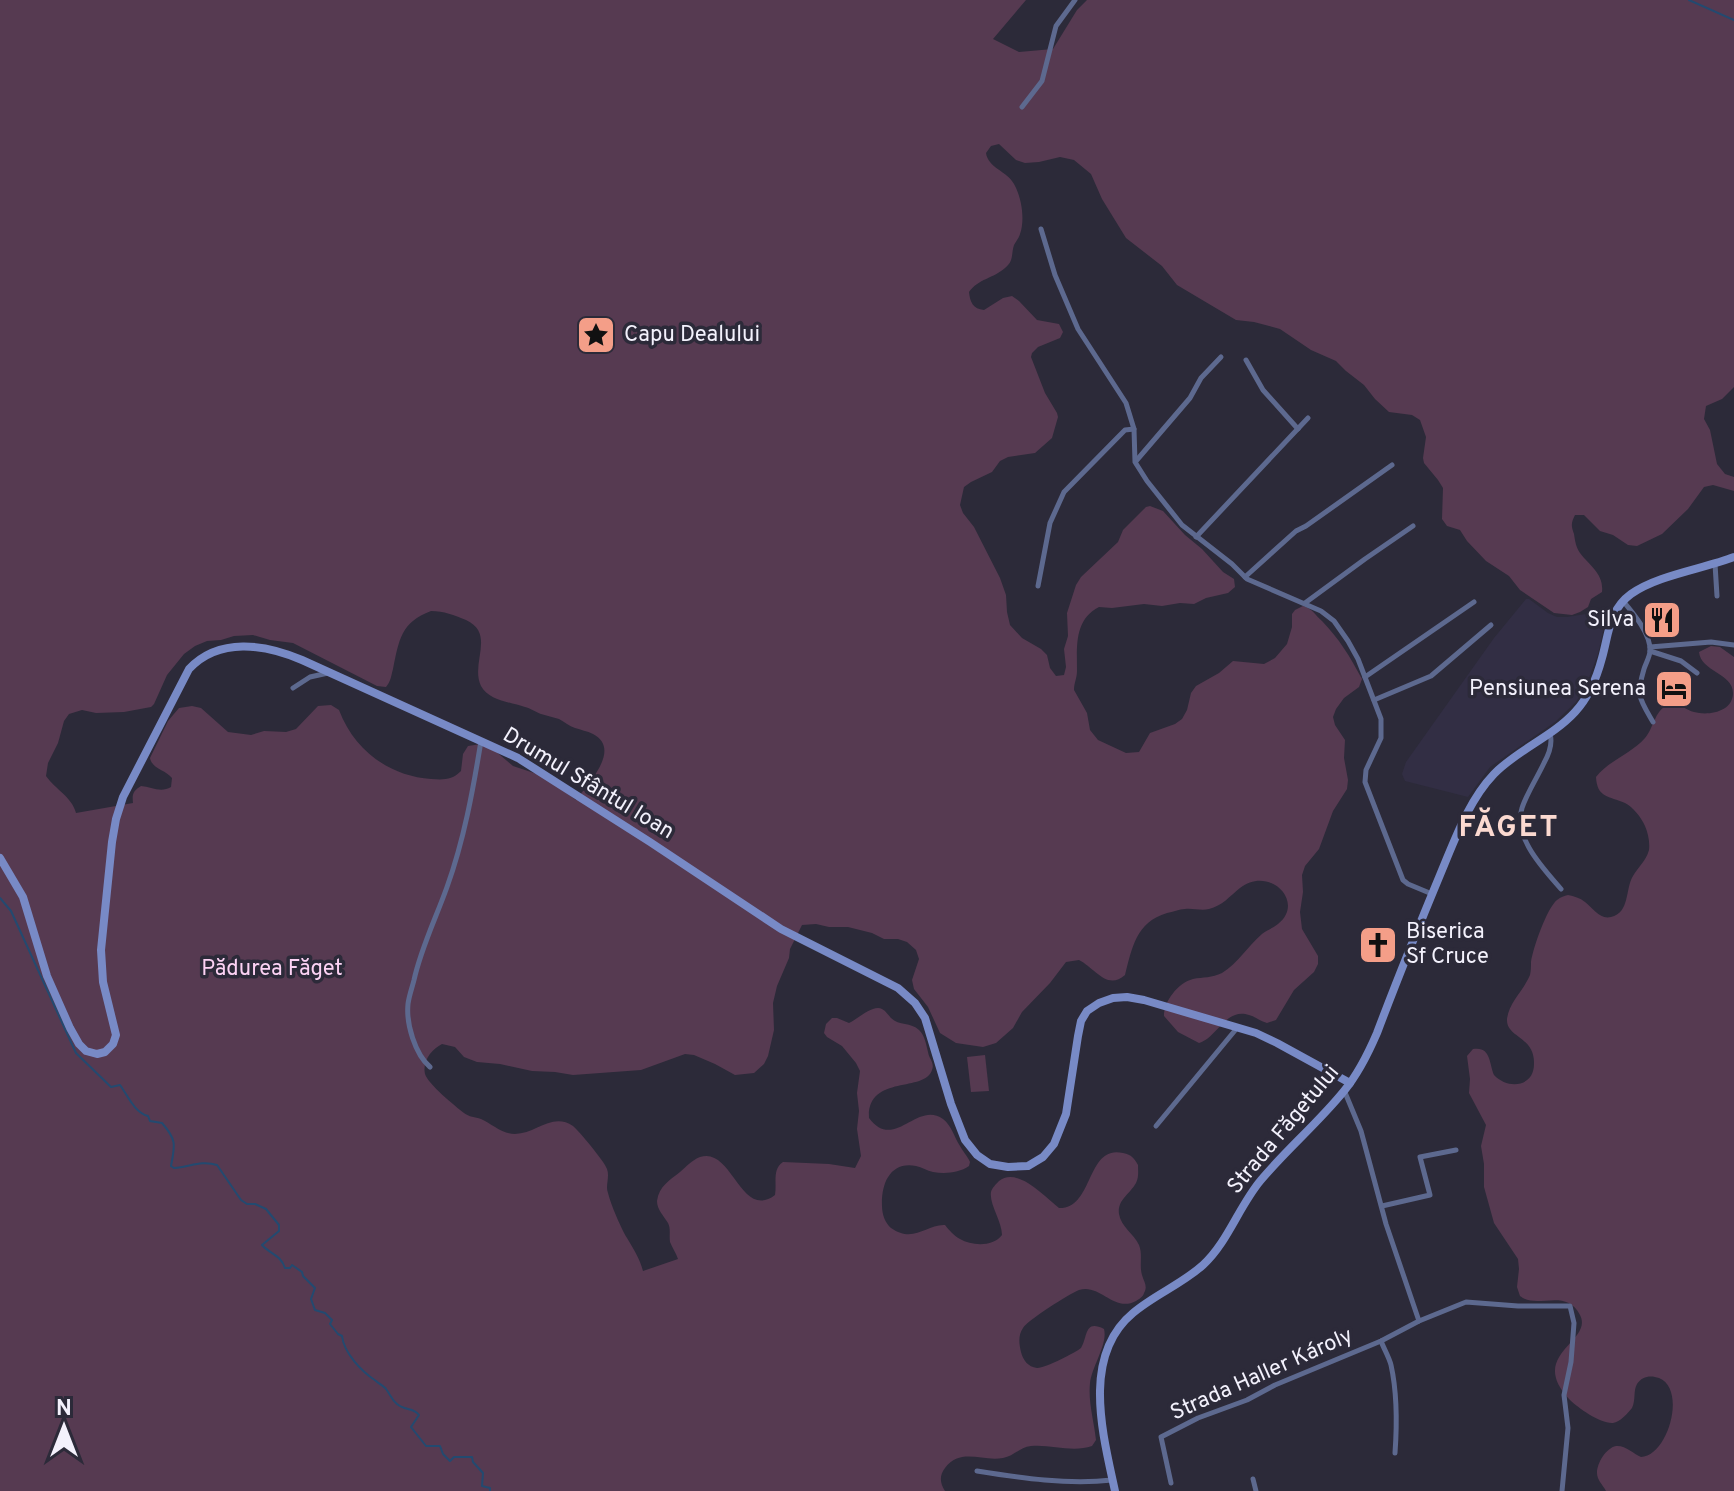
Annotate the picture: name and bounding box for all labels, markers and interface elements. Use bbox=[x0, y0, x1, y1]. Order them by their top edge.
place icon: Capu Dealului bbox=[575, 314, 617, 356]
place label: Capu Dealului bbox=[624, 322, 760, 349]
restaurant icon: Silva bbox=[1641, 599, 1683, 641]
place label: Silva bbox=[1587, 607, 1634, 634]
hotel icon: Pensiunea Serena bbox=[1653, 668, 1695, 710]
place label: Pensiunea Serena bbox=[1469, 676, 1646, 703]
street label: Drumul Sfântul Ioan bbox=[497, 722, 679, 846]
district label: FĂGET bbox=[1459, 807, 1559, 847]
place label: Biserica Sf Cruce bbox=[1406, 919, 1489, 971]
church icon: Biserica Sf Cruce bbox=[1357, 924, 1399, 966]
park label: Pădurea Făget bbox=[201, 956, 343, 983]
street label: Strada Făgetului bbox=[1222, 1060, 1346, 1200]
street label: Strada Haller Károly bbox=[1167, 1323, 1357, 1427]
north arrow bbox=[24, 1387, 104, 1467]
text: N bbox=[56, 1396, 72, 1423]

